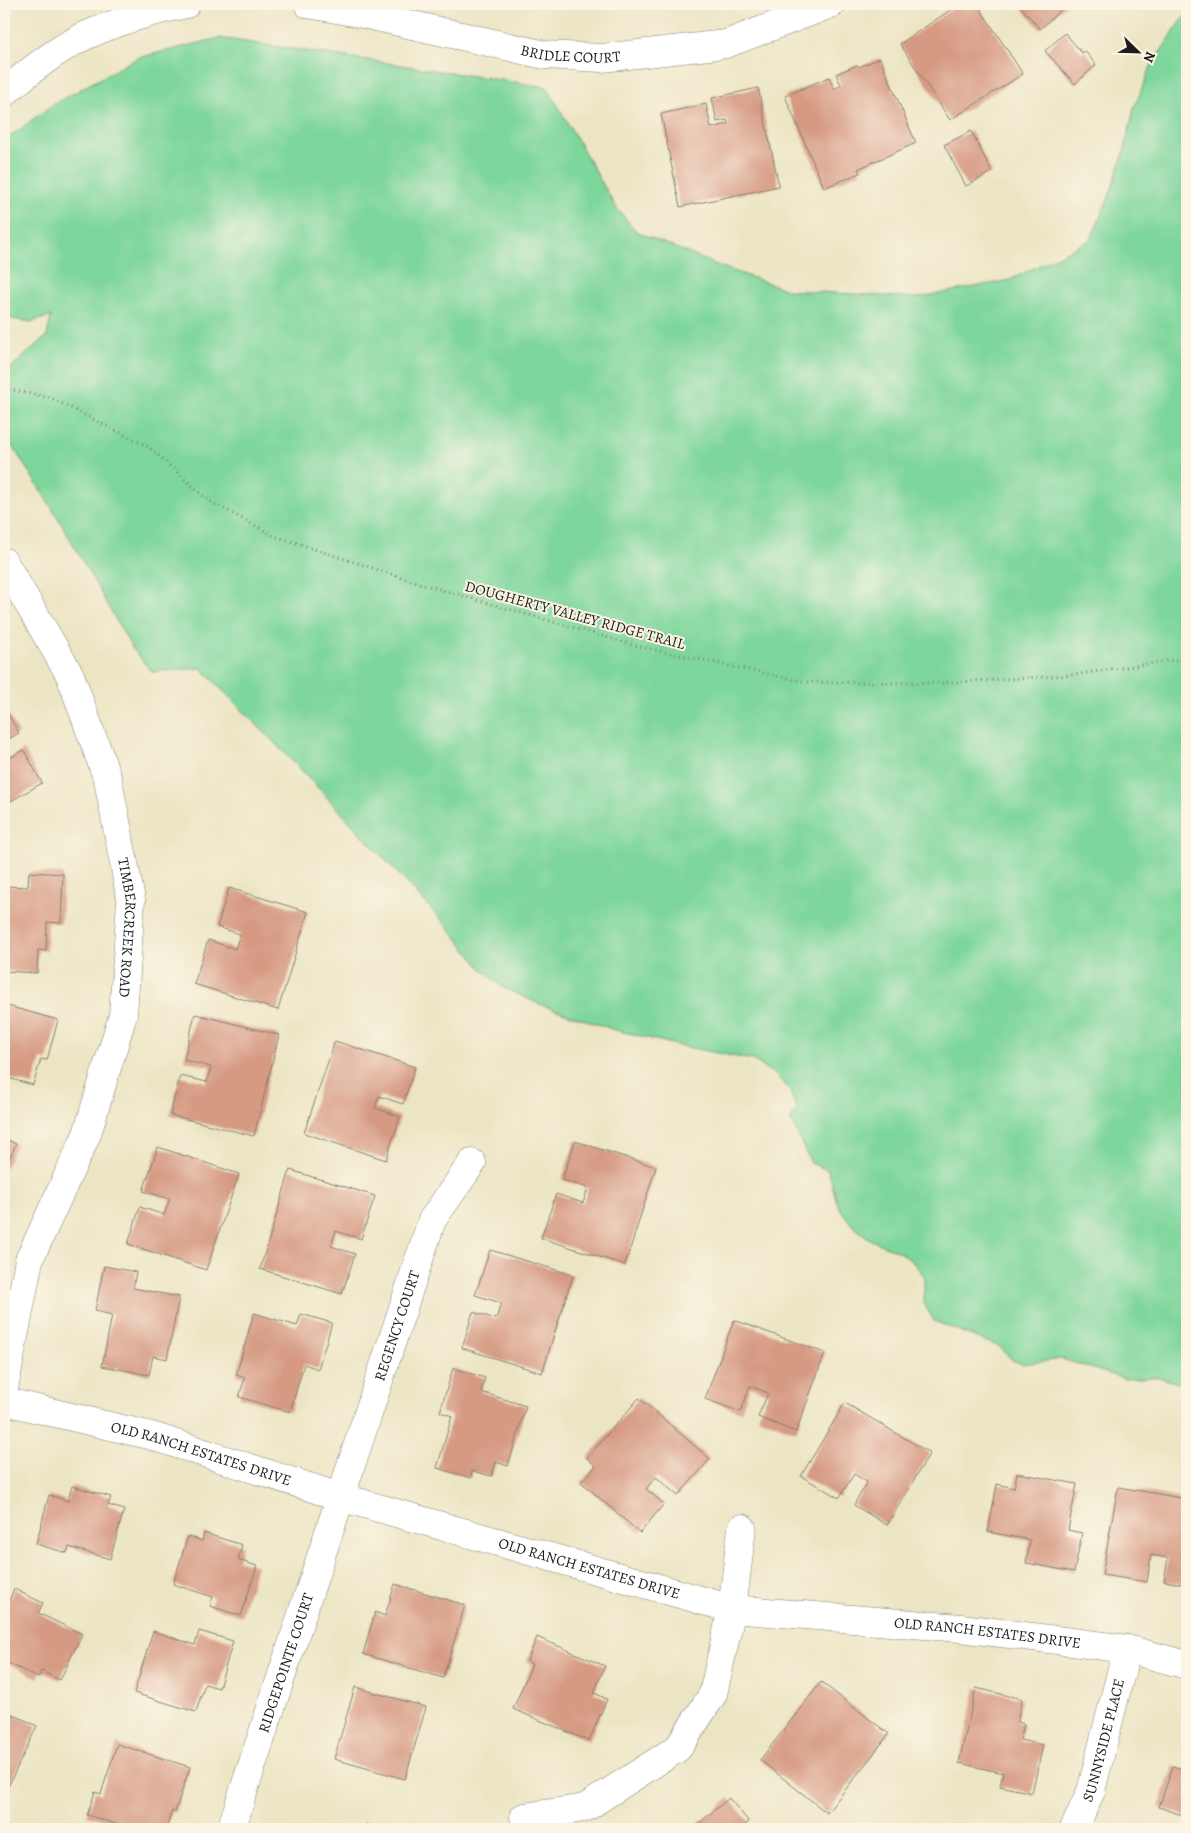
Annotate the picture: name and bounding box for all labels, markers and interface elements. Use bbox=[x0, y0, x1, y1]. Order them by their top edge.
north arrow bbox=[1114, 28, 1164, 78]
street label: BRIDLE COURT bbox=[519, 40, 622, 68]
text: N bbox=[1139, 48, 1160, 65]
street label: DOUGHERTY VALLEY RIDGE TRAIL bbox=[463, 576, 688, 654]
street label: TIMBERCREEK ROAD bbox=[113, 856, 141, 998]
street label: REGENCY COURT bbox=[370, 1267, 425, 1383]
street label: OLD RANCH ESTATES DRIVE bbox=[109, 1417, 294, 1491]
street label: OLD RANCH ESTATES DRIVE bbox=[496, 1533, 682, 1604]
street label: RIDGEPOINTE COURT bbox=[253, 1590, 318, 1735]
street label: OLD RANCH ESTATES DRIVE bbox=[893, 1612, 1082, 1653]
street label: SUNNYSIDE PLACE bbox=[1077, 1676, 1129, 1805]

